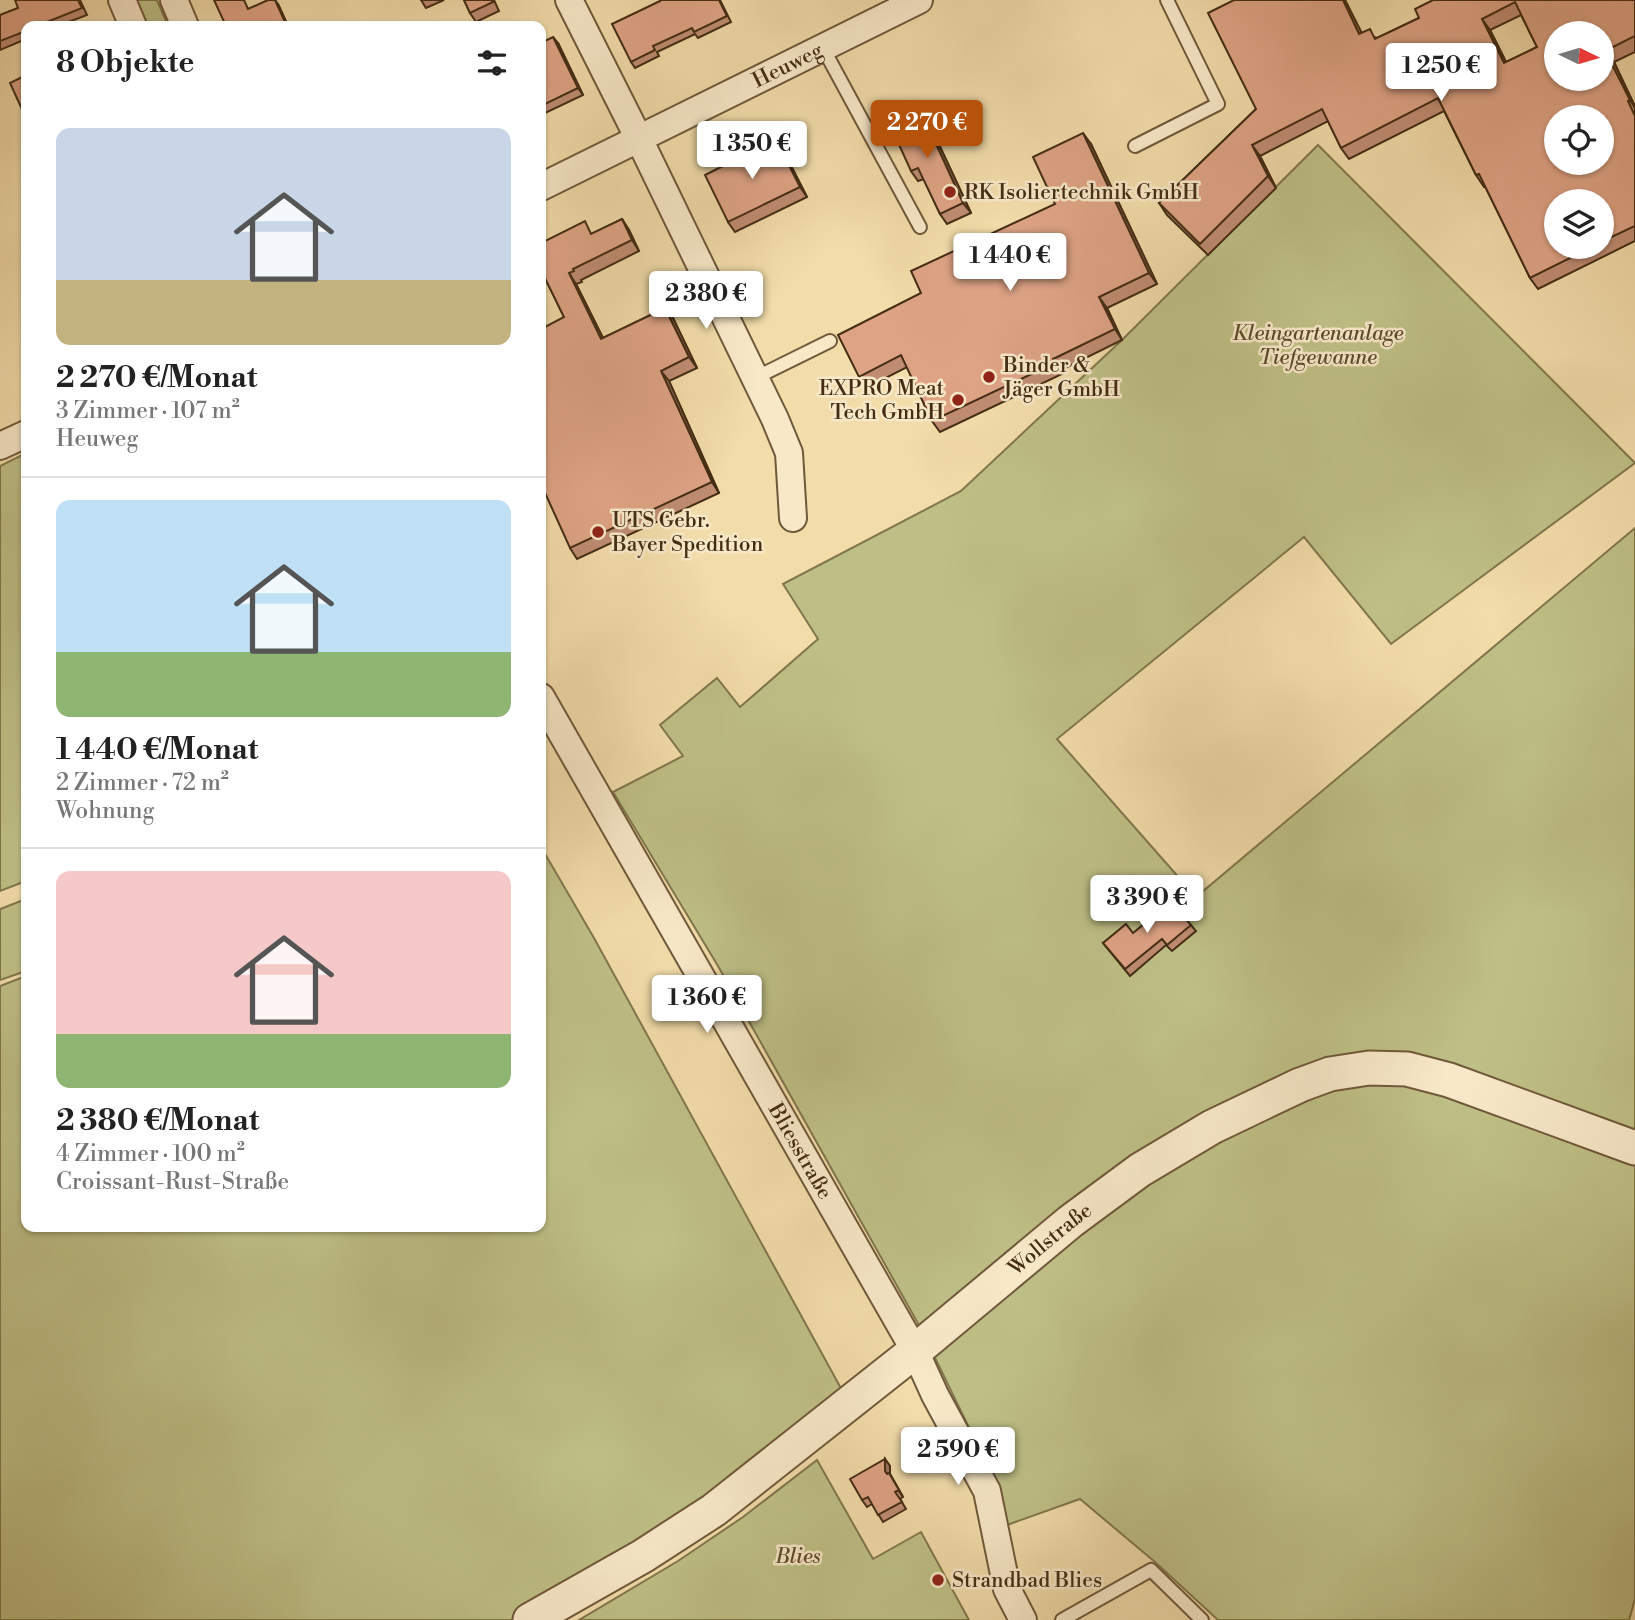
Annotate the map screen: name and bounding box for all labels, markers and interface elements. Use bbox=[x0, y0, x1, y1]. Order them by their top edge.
north arrow bbox=[1544, 21, 1614, 91]
map controls bbox=[1544, 21, 1614, 259]
street label: Heuweg bbox=[748, 38, 828, 94]
pin: 1 250 € bbox=[1376, 43, 1506, 103]
text: 8 Objekte bbox=[56, 44, 194, 82]
icon: filters bbox=[473, 44, 511, 82]
text: 1 250 € bbox=[1402, 52, 1480, 80]
pin: 2 270 € bbox=[862, 100, 992, 160]
button: locate bbox=[1544, 105, 1614, 175]
text: 2 270 € bbox=[887, 109, 967, 137]
pin: 1 350 € bbox=[687, 122, 817, 181]
text: 1 350 € bbox=[713, 130, 791, 158]
icon: home bbox=[221, 174, 347, 300]
place label: RK Isoliertechnik GmbH bbox=[964, 180, 1199, 206]
marker: RK Isoliertechnik GmbH bbox=[942, 184, 958, 200]
button: layers bbox=[1544, 189, 1614, 259]
pin: 1 440 € bbox=[945, 233, 1075, 293]
text: 1 440 € bbox=[969, 242, 1051, 270]
pin: 2 380 € bbox=[641, 272, 771, 331]
text: 2 380 € bbox=[665, 280, 747, 308]
park label: Kleingartenanlage Tiefgewanne bbox=[1232, 321, 1404, 371]
place label: Binder & Jäger GmbH bbox=[1002, 353, 1120, 403]
text: 2 270 €/Monat bbox=[56, 359, 257, 397]
marker: Binder & Jäger GmbH bbox=[981, 369, 997, 385]
place label: EXPRO Meat Tech GmbH bbox=[819, 376, 945, 426]
marker: EXPRO Meat Tech GmbH bbox=[950, 392, 966, 408]
text: 3 Zimmer · 107 m² bbox=[56, 397, 240, 425]
text: Heuweg bbox=[56, 425, 138, 453]
place label: UTS Gebr. Bayer Spedition bbox=[611, 508, 764, 558]
marker: UTS Gebr. Bayer Spedition bbox=[590, 524, 606, 540]
icon: home bbox=[221, 546, 347, 672]
text: 1 440 €/Monat bbox=[56, 731, 258, 769]
text: 2 Zimmer · 72 m² bbox=[56, 769, 229, 797]
text: Wohnung bbox=[56, 797, 154, 825]
pin: 3 390 € bbox=[1082, 876, 1212, 935]
text: 3 390 € bbox=[1106, 884, 1188, 912]
icon: home bbox=[221, 917, 347, 1043]
pin: 1 360 € bbox=[642, 976, 772, 1035]
text: 1 360 € bbox=[668, 984, 746, 1012]
street label: Bliesstraße bbox=[762, 1098, 838, 1204]
text: 2 380 €/Monat bbox=[56, 1102, 259, 1140]
text: 4 Zimmer · 100 m² bbox=[56, 1140, 245, 1168]
text: Croissant-Rust-Straße bbox=[56, 1168, 289, 1196]
street label: Wollstraße bbox=[1002, 1198, 1097, 1282]
pin: 2 590 € bbox=[893, 1428, 1023, 1487]
text: 2 590 € bbox=[917, 1436, 999, 1464]
park label: Blies bbox=[774, 1544, 821, 1570]
place label: Strandbad Blies bbox=[952, 1568, 1102, 1594]
marker: Strandbad Blies bbox=[930, 1572, 946, 1588]

